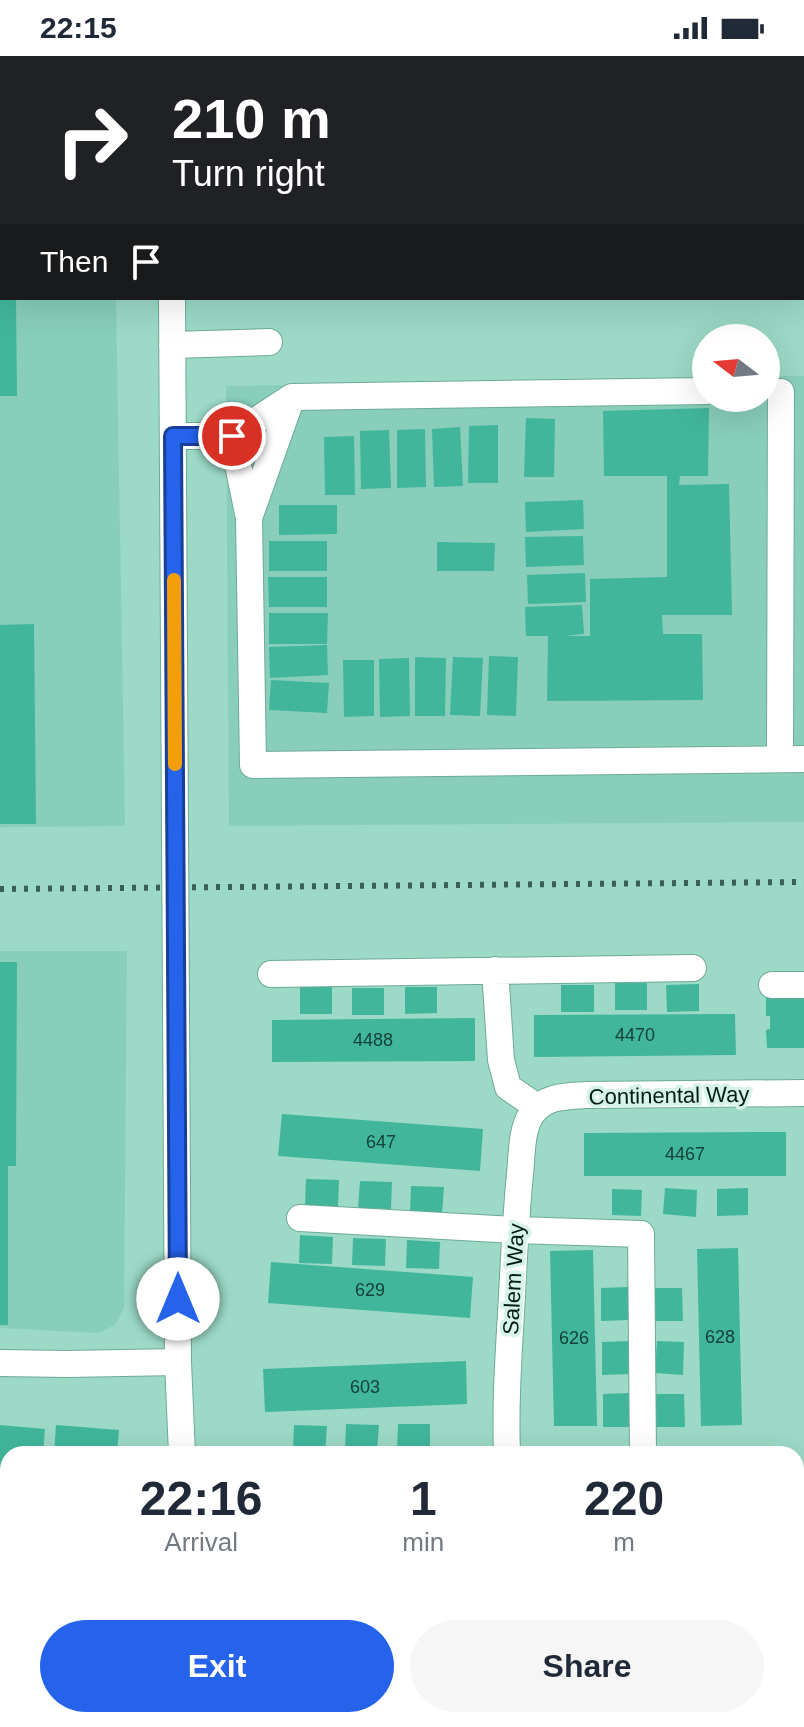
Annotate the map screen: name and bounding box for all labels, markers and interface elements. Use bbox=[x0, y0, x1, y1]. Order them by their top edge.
text: 22:15 bbox=[40, 11, 117, 44]
text: 210 m bbox=[172, 87, 331, 150]
icon: right bbox=[40, 88, 144, 192]
text: Turn right bbox=[172, 153, 325, 194]
icon: arrive bbox=[124, 240, 168, 284]
text: Then bbox=[40, 245, 108, 278]
north arrow bbox=[692, 324, 780, 412]
map controls bbox=[692, 324, 780, 412]
pin bbox=[198, 402, 266, 470]
icon: arrive bbox=[210, 414, 254, 458]
house number: 4470 bbox=[615, 1025, 655, 1045]
house number: 4488 bbox=[353, 1030, 393, 1050]
street label: Continental Way bbox=[588, 1082, 750, 1109]
house number: 647 bbox=[366, 1132, 396, 1152]
house number: 4467 bbox=[665, 1144, 705, 1164]
street label: Salem Way bbox=[498, 1223, 529, 1335]
position arrow bbox=[136, 1257, 220, 1341]
house number: 629 bbox=[355, 1280, 385, 1300]
house number: 628 bbox=[705, 1327, 735, 1347]
house number: 626 bbox=[559, 1328, 589, 1348]
house number: 603 bbox=[350, 1377, 380, 1397]
text: 22:16 bbox=[140, 1472, 263, 1525]
text: 1 bbox=[410, 1472, 437, 1525]
text: 220 bbox=[584, 1472, 664, 1525]
text: Arrival bbox=[164, 1527, 238, 1557]
text: min bbox=[402, 1527, 444, 1557]
text: m bbox=[613, 1527, 635, 1557]
button: Exit bbox=[40, 1620, 394, 1712]
button: Share bbox=[410, 1620, 764, 1712]

